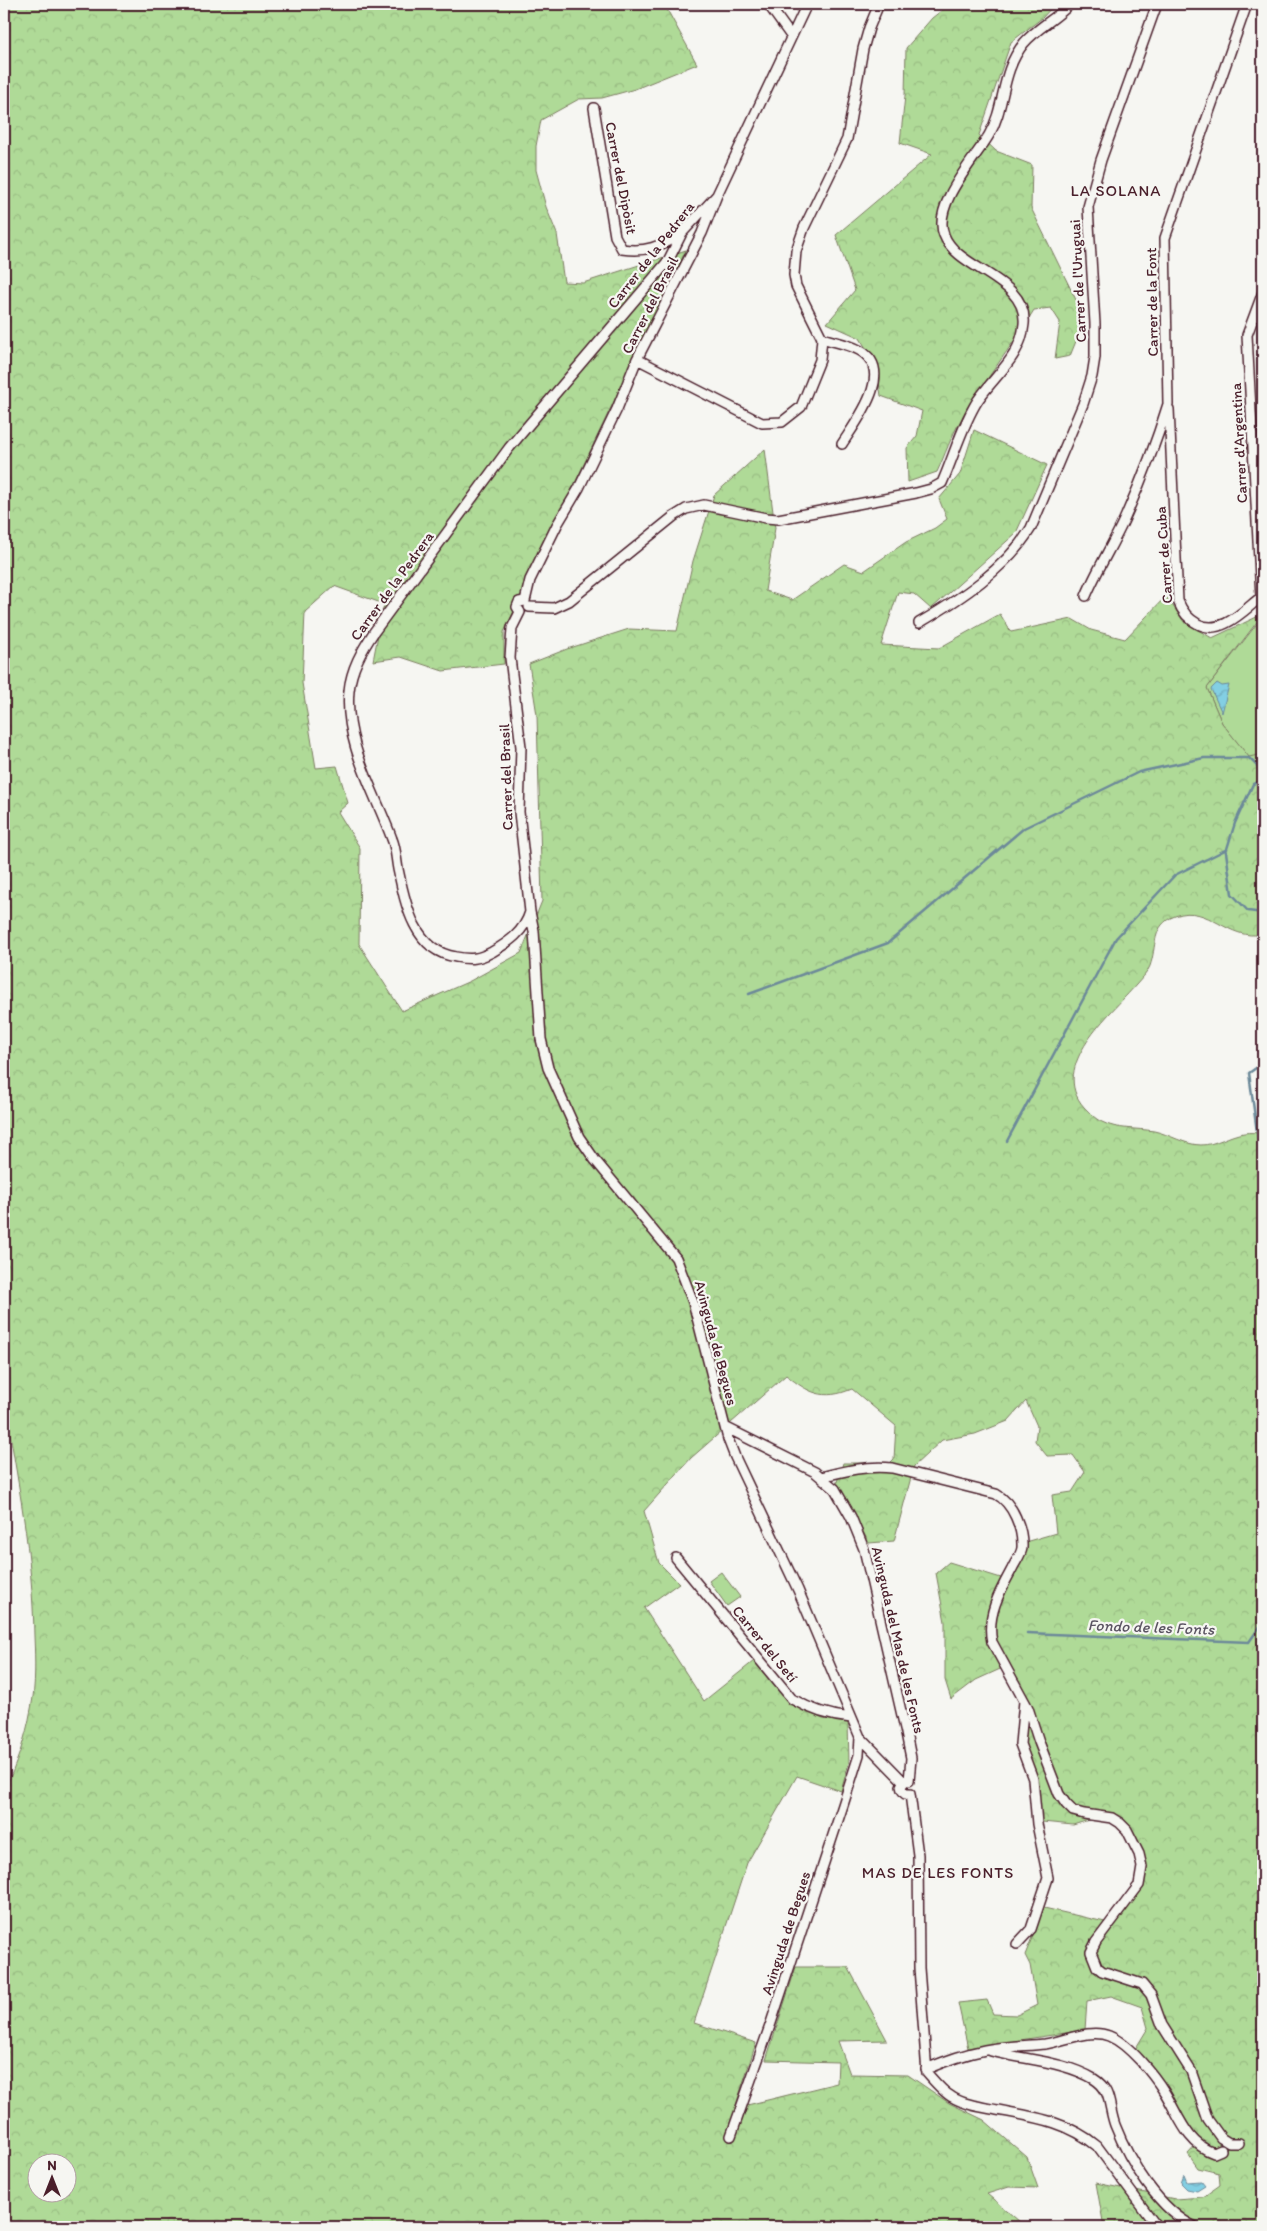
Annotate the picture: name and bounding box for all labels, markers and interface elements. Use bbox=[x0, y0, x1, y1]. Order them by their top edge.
street label: Carrer del Dipòsit bbox=[601, 120, 641, 236]
district label: LA SOLANA bbox=[1071, 181, 1161, 200]
street label: Carrer de la Pedrera bbox=[604, 198, 698, 312]
street label: Carrer de l'Uruguai bbox=[1066, 219, 1090, 343]
street label: Carrer de la Font bbox=[1142, 247, 1162, 357]
street label: Carrer del Brasil bbox=[618, 253, 683, 357]
street label: Carrer d'Argentina bbox=[1227, 382, 1251, 504]
street label: Carrer de Cuba bbox=[1152, 505, 1176, 604]
street label: Carrer de la Pedrera bbox=[346, 528, 438, 644]
street label: Carrer del Brasil bbox=[495, 723, 517, 831]
street label: Avinguda de Begues bbox=[691, 1278, 741, 1408]
street label: Avinguda del Mas de les Fonts bbox=[868, 1545, 928, 1735]
street label: Carrer del Setí bbox=[729, 1602, 802, 1686]
water label: Fondo de les Fonts bbox=[1087, 1615, 1215, 1639]
district label: MAS DE LES FONTS bbox=[862, 1863, 1014, 1882]
street label: Avinguda de Begues bbox=[758, 1869, 815, 1997]
north arrow bbox=[28, 2154, 78, 2204]
text: N bbox=[47, 2157, 57, 2174]

